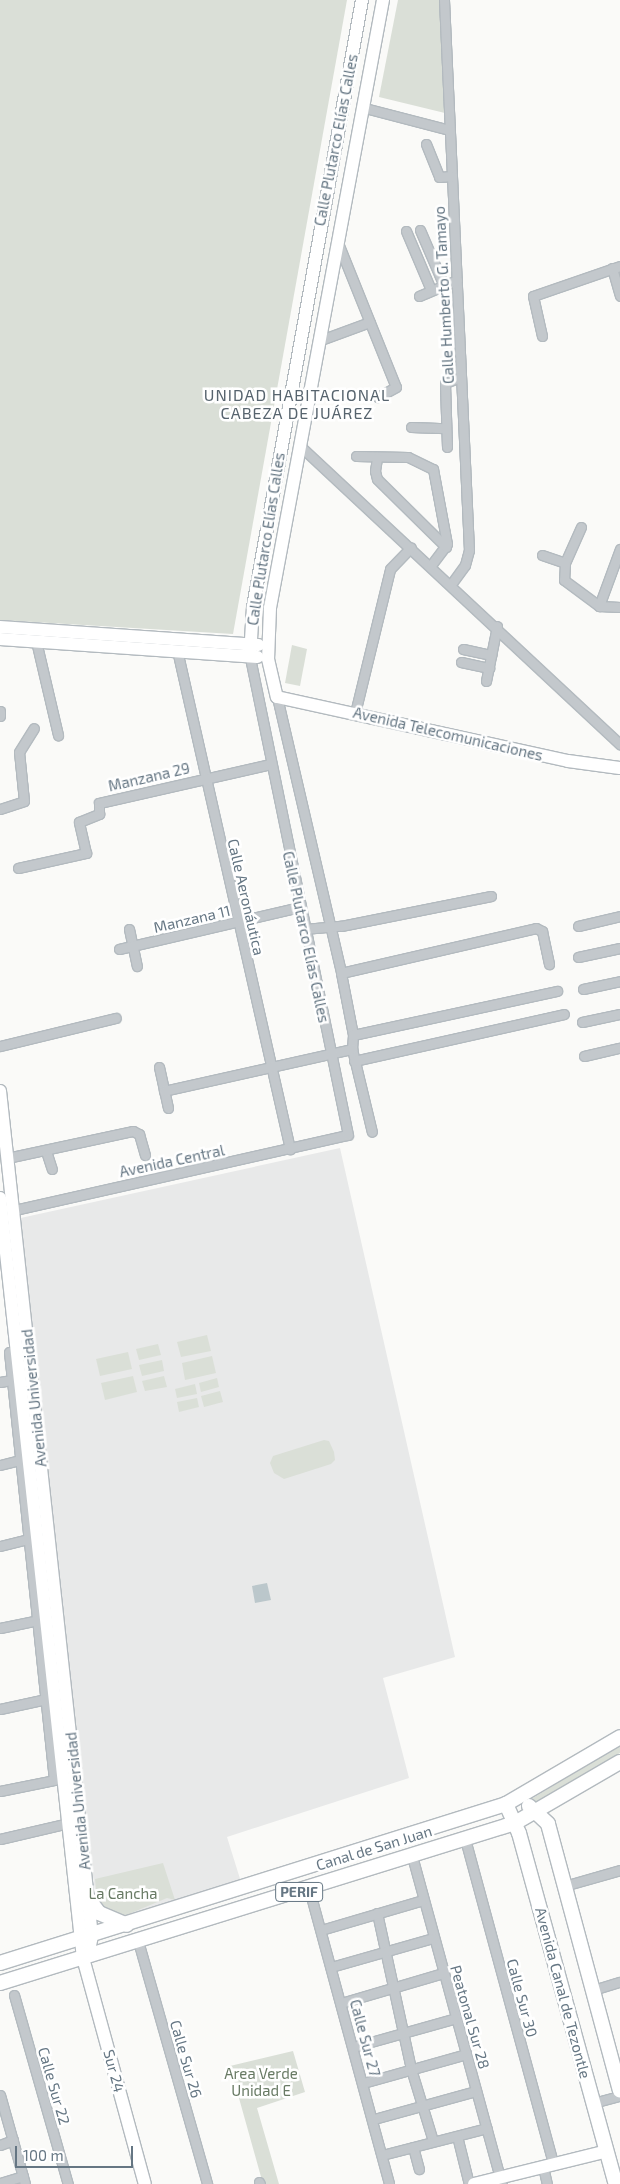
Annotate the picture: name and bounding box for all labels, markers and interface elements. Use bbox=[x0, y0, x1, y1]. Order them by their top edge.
street label: Calle Plutarco Elías Calles bbox=[310, 52, 362, 228]
street label: Calle Humberto G. Tamayo bbox=[430, 205, 458, 385]
district label: UNIDAD HABITACIONAL CABEZA DE JUÁREZ bbox=[201, 385, 393, 423]
street label: Calle Plutarco Elías Calles bbox=[243, 451, 289, 627]
street label: Avenida Telecomunicaciones bbox=[351, 703, 545, 765]
street label: Manzana 29 bbox=[106, 759, 192, 795]
street label: Calle Aeronáutica bbox=[224, 837, 268, 957]
street label: Calle Plutarco Elías Calles bbox=[279, 850, 333, 1024]
street label: Manzana 11 bbox=[152, 901, 232, 937]
street label: Avenida Central bbox=[118, 1141, 226, 1181]
street label: Avenida Universidad bbox=[18, 1328, 50, 1468]
street label: Avenida Universidad bbox=[62, 1731, 94, 1871]
street label: Canal de San Juan bbox=[314, 1822, 434, 1874]
road number: PERIF bbox=[274, 1880, 324, 1904]
park label: La Cancha bbox=[88, 1885, 158, 1903]
street label: Avenida Canal de Tezontle bbox=[531, 1905, 595, 2081]
street label: Calle Sur 30 bbox=[503, 1957, 541, 2039]
street label: Peatonal Sur 28 bbox=[446, 1963, 494, 2071]
street label: Calle Sur 27 bbox=[346, 1997, 384, 2079]
street label: Calle Sur 26 bbox=[166, 2018, 206, 2100]
street label: Calle Sur 22 bbox=[34, 2045, 74, 2127]
street label: Sur 24 bbox=[100, 2047, 128, 2095]
park label: Area Verde Unidad E bbox=[224, 2064, 298, 2099]
scale bar bbox=[18, 2136, 135, 2168]
text: 100 m bbox=[23, 2146, 64, 2164]

